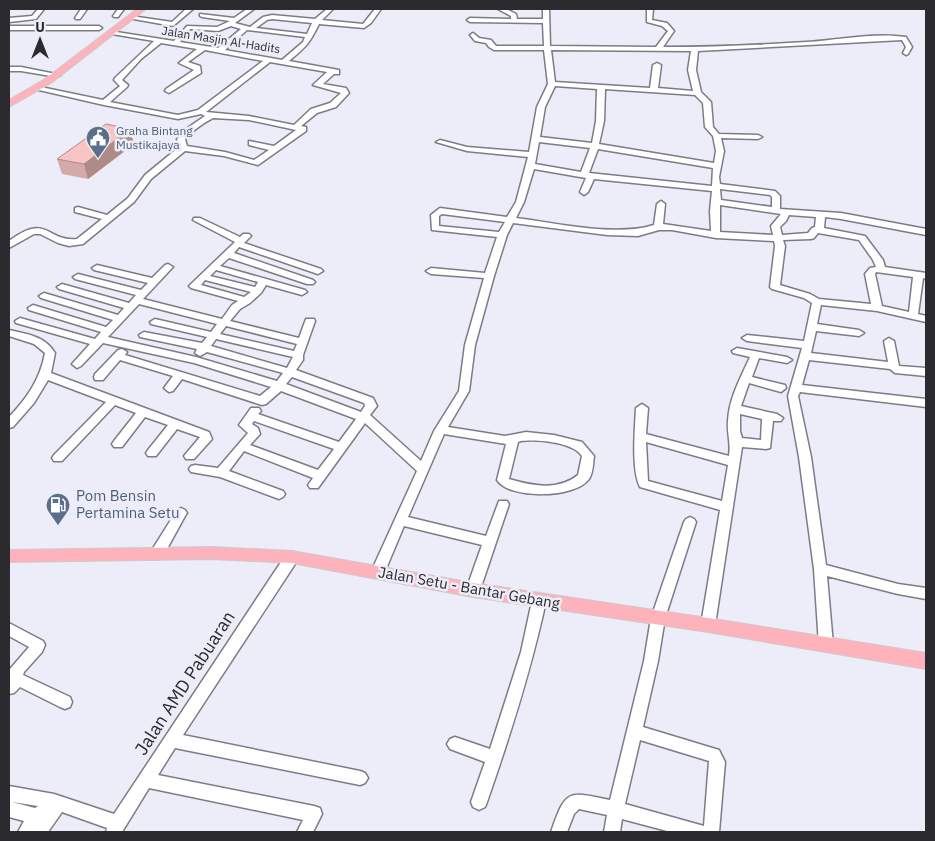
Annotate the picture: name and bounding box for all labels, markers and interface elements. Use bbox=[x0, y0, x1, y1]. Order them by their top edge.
north arrow bbox=[15, 15, 65, 65]
text: U bbox=[35, 18, 45, 36]
street label: Jalan Masjin Al-Hadits bbox=[161, 23, 282, 56]
place label: Graha Bintang Mustikajaya bbox=[116, 123, 193, 152]
public building icon: Graha Bintang Mustikajaya bbox=[85, 125, 111, 159]
place label: Pom Bensin Pertamina Setu bbox=[76, 486, 180, 522]
fuel station icon: Pom Bensin Pertamina Setu bbox=[45, 492, 71, 526]
street label: Jalan Setu - Bantar Gebang bbox=[377, 562, 561, 613]
street label: Jalan AMD Pabuaran bbox=[129, 606, 240, 759]

